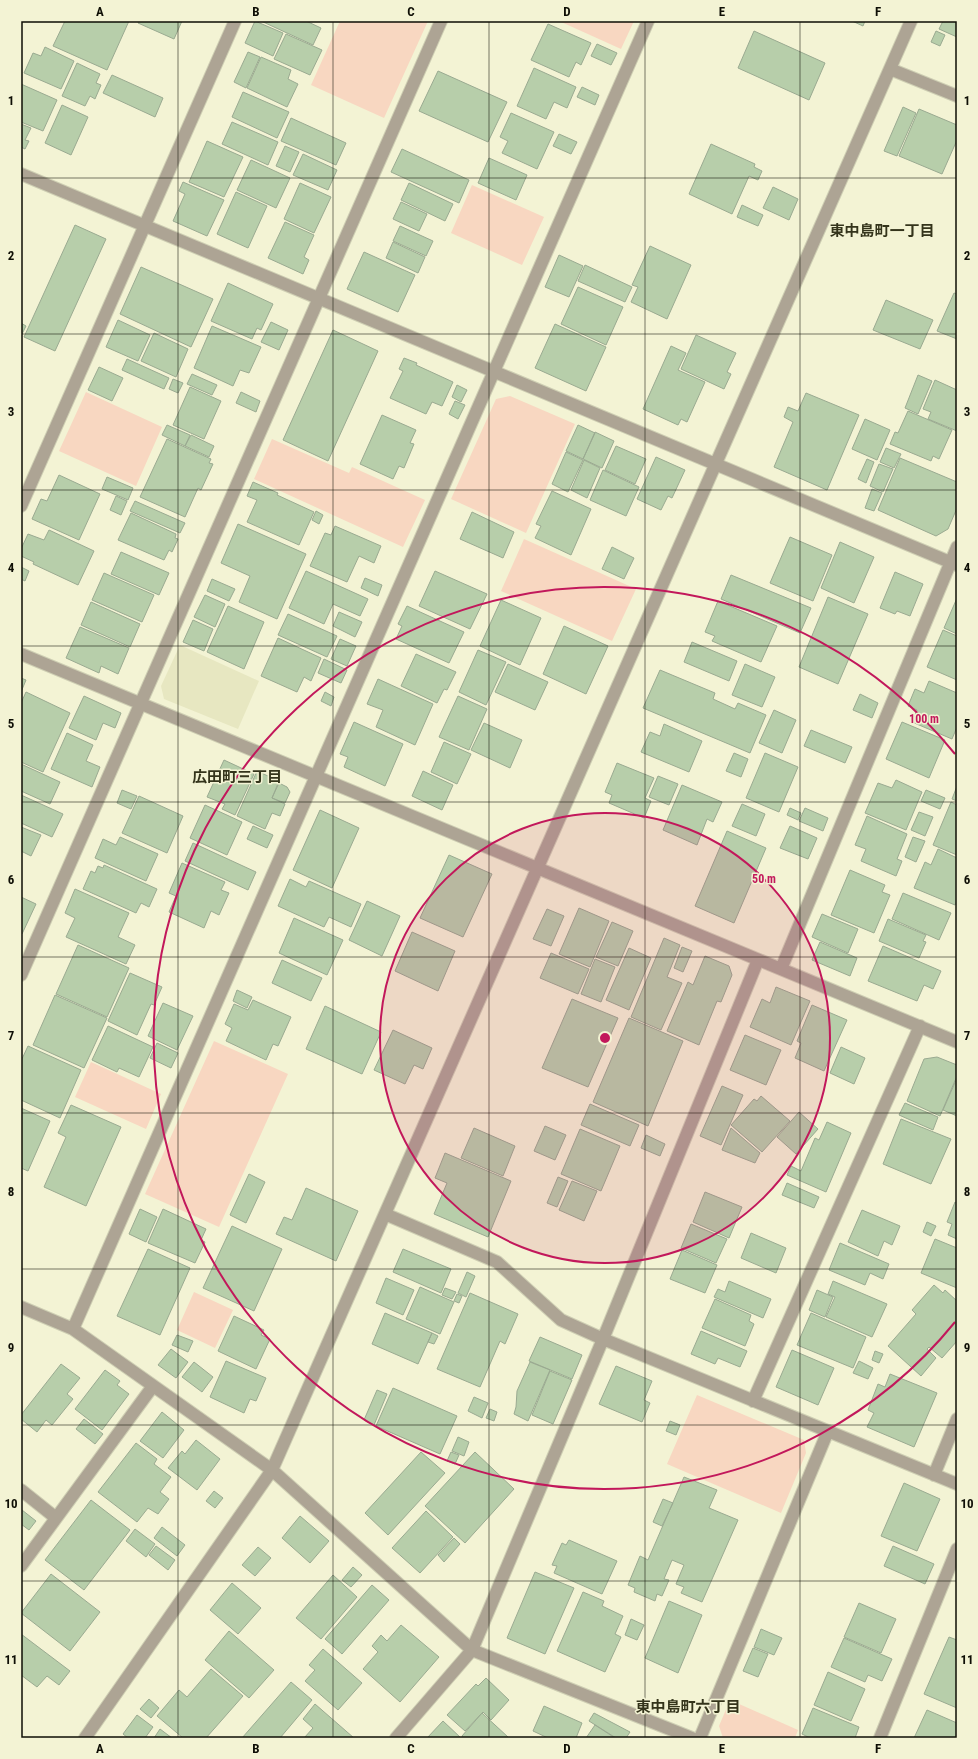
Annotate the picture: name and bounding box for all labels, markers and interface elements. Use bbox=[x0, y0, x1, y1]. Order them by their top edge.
text: A bbox=[96, 4, 104, 19]
text: B bbox=[252, 4, 260, 19]
text: C bbox=[407, 4, 415, 19]
text: D bbox=[563, 4, 571, 19]
text: E bbox=[719, 4, 726, 19]
text: F bbox=[875, 4, 881, 19]
text: 1 bbox=[8, 93, 14, 108]
text: 1 bbox=[964, 93, 970, 108]
district label: 東中島町一丁目 bbox=[829, 222, 935, 240]
text: 2 bbox=[8, 248, 15, 263]
text: 2 bbox=[964, 248, 971, 263]
text: 3 bbox=[8, 404, 14, 419]
text: 3 bbox=[964, 404, 970, 419]
text: 4 bbox=[8, 560, 15, 575]
text: 4 bbox=[964, 560, 971, 575]
text: 100 m bbox=[909, 712, 939, 726]
text: 5 bbox=[8, 716, 15, 731]
text: 5 bbox=[964, 716, 971, 731]
district label: 広田町三丁目 bbox=[192, 768, 282, 786]
text: 6 bbox=[8, 872, 15, 887]
text: 50 m bbox=[752, 872, 776, 886]
text: 6 bbox=[964, 872, 971, 887]
text: 7 bbox=[8, 1028, 15, 1043]
text: 7 bbox=[964, 1028, 971, 1043]
centre of rings bbox=[598, 1031, 612, 1045]
text: 8 bbox=[8, 1184, 14, 1199]
text: 8 bbox=[964, 1184, 970, 1199]
text: 9 bbox=[8, 1340, 14, 1355]
text: 9 bbox=[964, 1340, 970, 1355]
text: 10 bbox=[4, 1496, 18, 1511]
text: 10 bbox=[960, 1496, 974, 1511]
text: 11 bbox=[4, 1652, 18, 1667]
text: 11 bbox=[960, 1652, 974, 1667]
district label: 東中島町六丁目 bbox=[635, 1698, 741, 1716]
text: A bbox=[96, 1741, 104, 1756]
text: B bbox=[252, 1741, 260, 1756]
text: C bbox=[407, 1741, 415, 1756]
text: D bbox=[563, 1741, 571, 1756]
text: E bbox=[719, 1741, 726, 1756]
text: F bbox=[875, 1741, 881, 1756]

